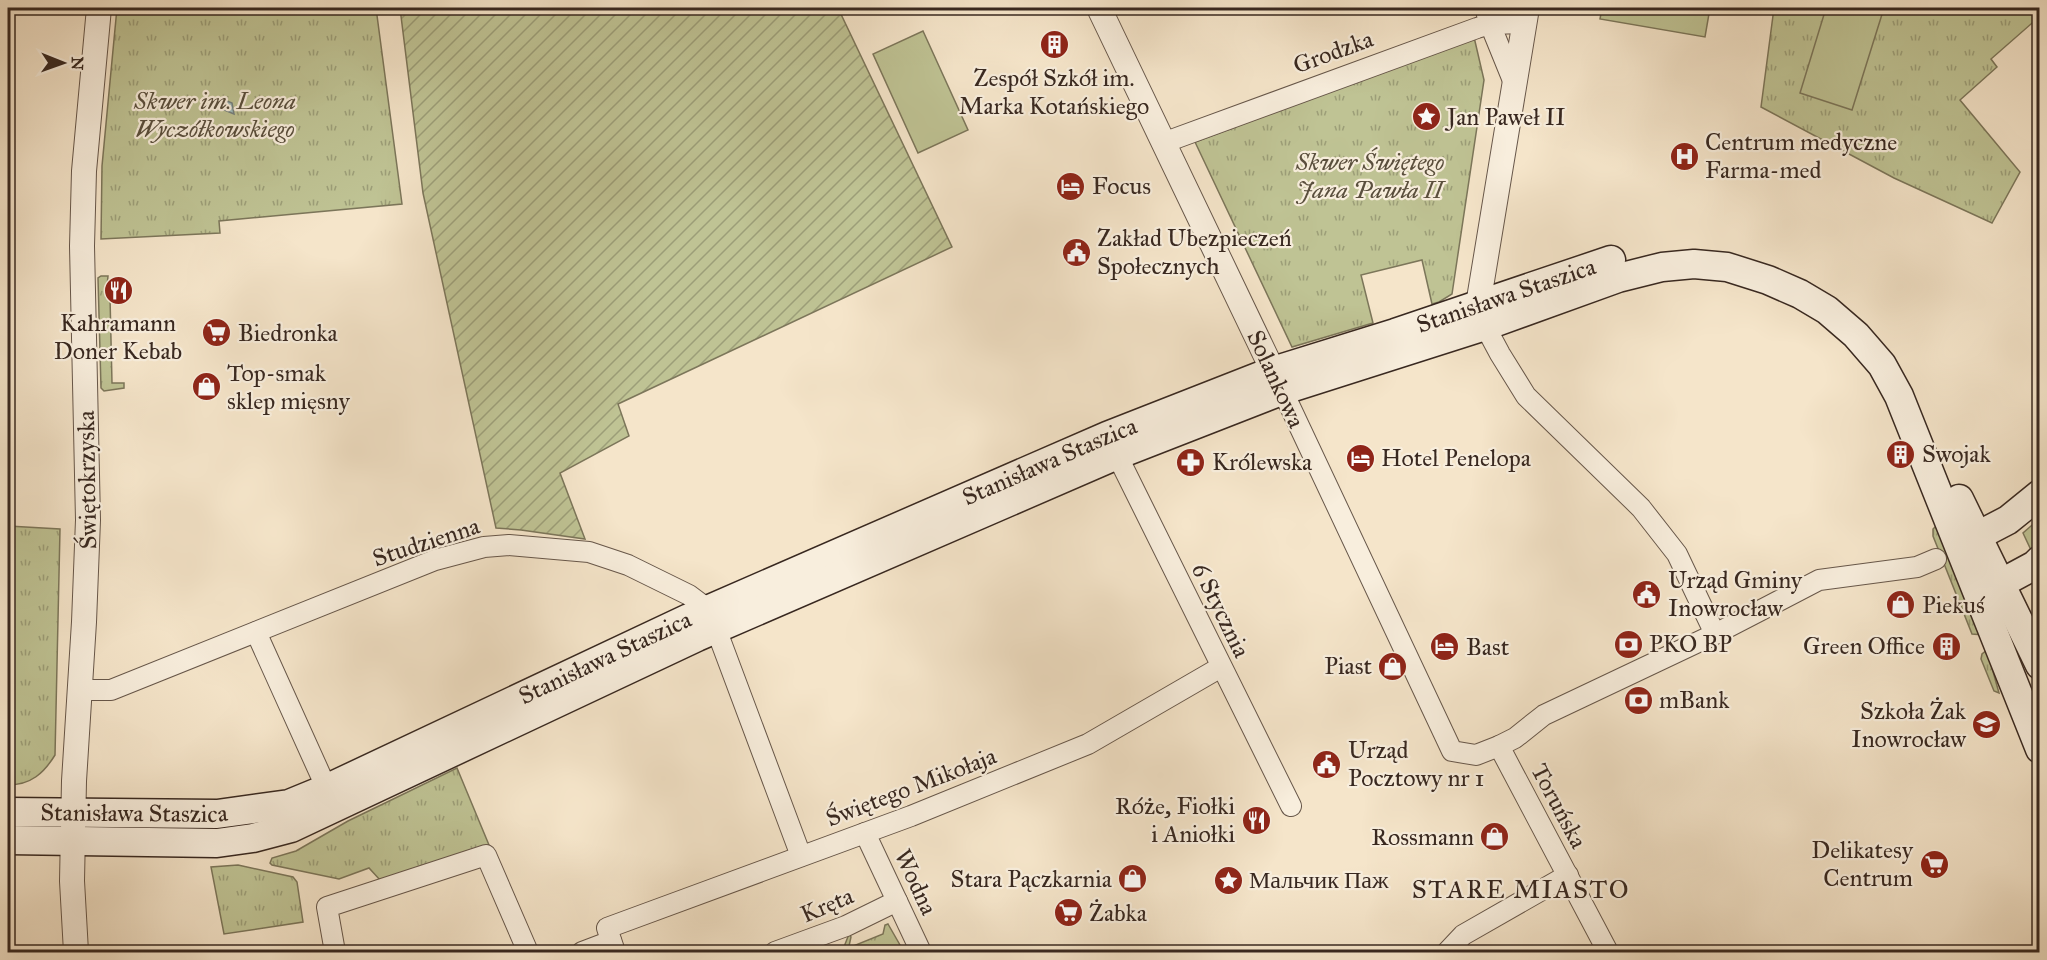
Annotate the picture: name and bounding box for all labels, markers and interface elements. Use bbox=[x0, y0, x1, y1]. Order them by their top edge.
street label: Grodzka bbox=[1289, 23, 1378, 80]
building icon: Zespół Szkół im. Marka Kotańskiego bbox=[1038, 29, 1070, 61]
north arrow bbox=[33, 33, 93, 93]
text: N bbox=[68, 56, 87, 71]
place label: Zespół Szkół im. Marka Kotańskiego bbox=[959, 63, 1149, 121]
park label: Skwer im. Leona Wyczółkowskiego bbox=[133, 86, 296, 144]
place icon: Jan Paweł II bbox=[1410, 101, 1442, 133]
place label: Jan Paweł II bbox=[1444, 102, 1565, 132]
place label: Centrum medyczne Farma-med bbox=[1705, 127, 1897, 185]
hospital icon: Centrum medyczne Farma-med bbox=[1668, 140, 1700, 172]
park label: Skwer Świętego Jana Pawła II bbox=[1295, 147, 1447, 205]
hotel icon: Focus bbox=[1055, 170, 1087, 202]
place label: Focus bbox=[1092, 171, 1151, 201]
place label: Zakład Ubezpieczeń Społecznych bbox=[1097, 223, 1292, 281]
public building icon: Zakład Ubezpieczeń Społecznych bbox=[1060, 236, 1092, 268]
street label: Stanisława Staszica bbox=[1412, 251, 1600, 340]
restaurant icon: Kahramann Doner Kebab bbox=[102, 274, 134, 306]
place label: Kahramann Doner Kebab bbox=[54, 308, 182, 366]
supermarket icon: Biedronka bbox=[201, 317, 233, 349]
place label: Biedronka bbox=[238, 318, 339, 348]
street label: Solankowa bbox=[1240, 325, 1312, 433]
place label: Top-smak sklep mięsny bbox=[227, 358, 350, 416]
shop icon: Top-smak sklep mięsny bbox=[190, 371, 222, 403]
street label: Świętokrzyska bbox=[71, 409, 103, 550]
street label: Stanisława Staszica bbox=[958, 410, 1142, 512]
building icon: Swojak bbox=[1885, 438, 1917, 470]
place label: Swojak bbox=[1922, 439, 1991, 469]
hotel icon: Hotel Penelopa bbox=[1344, 442, 1376, 474]
place label: Hotel Penelopa bbox=[1381, 443, 1532, 473]
pharmacy icon: Królewska bbox=[1175, 446, 1207, 478]
place label: Królewska bbox=[1212, 447, 1313, 477]
street label: Studzienna bbox=[369, 510, 484, 573]
street label: 6 Stycznia bbox=[1185, 558, 1257, 663]
place label: Urząd Gminy Inowrocław bbox=[1668, 565, 1803, 623]
public building icon: Urząd Gminy Inowrocław bbox=[1631, 578, 1663, 610]
shop icon: Piekuś bbox=[1885, 589, 1917, 621]
place label: Piekuś bbox=[1922, 590, 1986, 620]
street label: Stanisława Staszica bbox=[514, 604, 697, 711]
bank icon: PKO BP bbox=[1612, 628, 1644, 660]
place label: PKO BP bbox=[1649, 629, 1732, 659]
building icon: Green Office bbox=[1930, 630, 1962, 662]
hotel icon: Bast bbox=[1429, 631, 1461, 663]
place label: Green Office bbox=[1803, 631, 1925, 661]
place label: Bast bbox=[1466, 632, 1510, 662]
shop icon: Piast bbox=[1377, 650, 1409, 682]
place label: Piast bbox=[1324, 651, 1373, 681]
bank icon: mBank bbox=[1622, 684, 1654, 716]
place label: mBank bbox=[1659, 685, 1730, 715]
place label: Szkoła Żak Inowrocław bbox=[1851, 696, 1967, 754]
school or university icon: Szkoła Żak Inowrocław bbox=[1971, 709, 2003, 741]
place label: Urząd Pocztowy nr 1 bbox=[1348, 735, 1484, 793]
street label: Świętego Mikołaja bbox=[822, 740, 1001, 833]
public building icon: Urząd Pocztowy nr 1 bbox=[1311, 748, 1343, 780]
street label: Toruńska bbox=[1524, 759, 1594, 854]
place label: Róże, Fiołki i Aniołki bbox=[1115, 791, 1235, 849]
street label: Stanisława Staszica bbox=[40, 797, 230, 829]
restaurant icon: Róże, Fiołki i Aniołki bbox=[1240, 804, 1272, 836]
shop icon: Rossmann bbox=[1479, 821, 1511, 853]
place label: Rossmann bbox=[1371, 822, 1474, 852]
place label: Delikatesy Centrum bbox=[1811, 835, 1914, 893]
street label: Wodna bbox=[888, 844, 945, 920]
supermarket icon: Delikatesy Centrum bbox=[1918, 848, 1950, 880]
shop icon: Stara Pączkarnia bbox=[1117, 863, 1149, 895]
place label: Stara Pączkarnia bbox=[951, 864, 1113, 894]
place icon: Мальчик Паж bbox=[1212, 864, 1244, 896]
place label: Мальчик Паж bbox=[1249, 865, 1389, 895]
district label: STARE MIASTO bbox=[1412, 873, 1630, 905]
street label: Kręta bbox=[796, 880, 859, 929]
supermarket icon: Żabka bbox=[1052, 897, 1084, 929]
place label: Żabka bbox=[1089, 898, 1148, 928]

